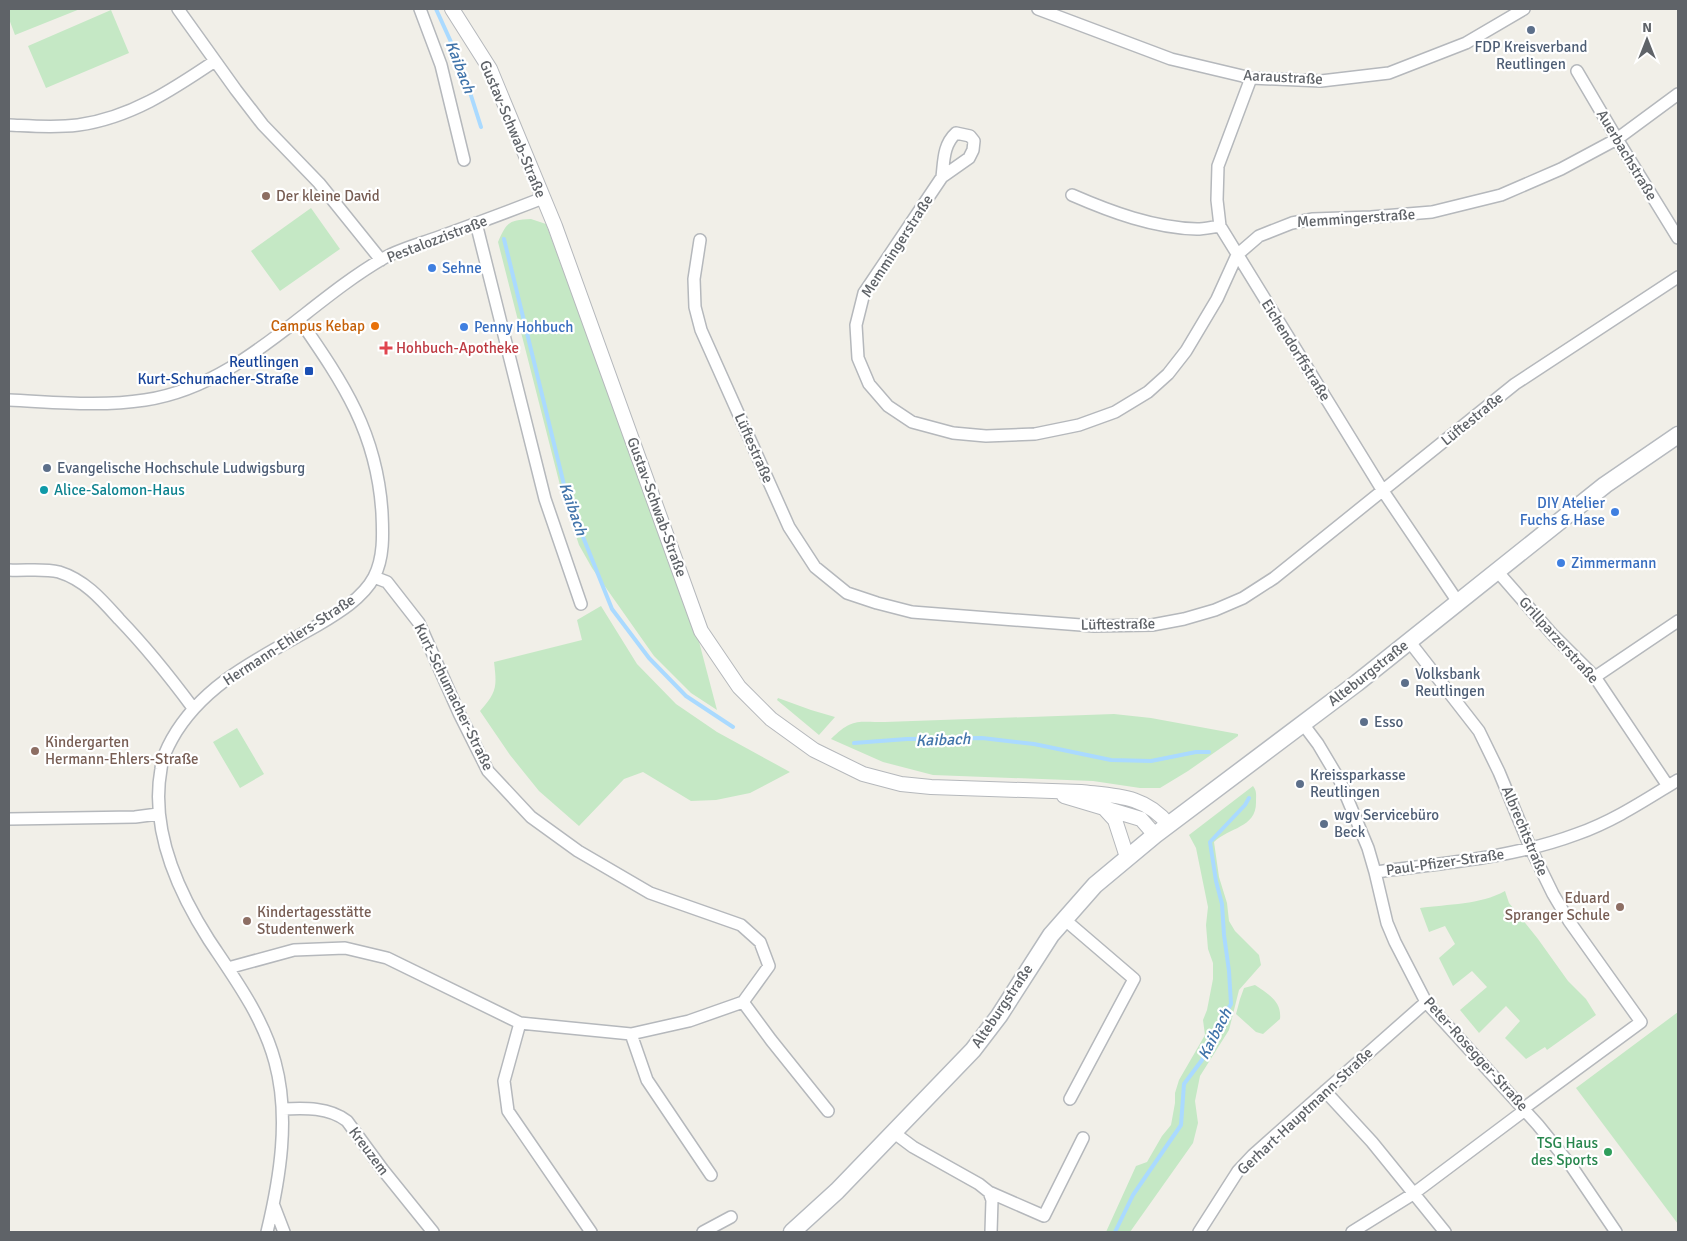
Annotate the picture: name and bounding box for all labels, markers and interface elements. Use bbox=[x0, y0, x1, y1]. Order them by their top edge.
north arrow bbox=[1622, 15, 1672, 65]
text: N bbox=[1642, 19, 1652, 36]
marker: FDP Kreisverband Reutlingen bbox=[1525, 24, 1537, 36]
water label: Kaibach bbox=[441, 38, 480, 97]
place label: FDP Kreisverband Reutlingen bbox=[1475, 38, 1588, 73]
street label: Gustav-Schwab-Straße bbox=[476, 58, 550, 200]
street label: Aaraustraße bbox=[1243, 66, 1323, 88]
street label: Auerbachstraße bbox=[1593, 106, 1661, 204]
place label: Der kleine David bbox=[276, 187, 380, 205]
marker: Der kleine David bbox=[260, 190, 272, 202]
street label: Memmingerstraße bbox=[857, 191, 937, 301]
street label: Memmingerstraße bbox=[1296, 205, 1416, 231]
street label: Pestalozzistraße bbox=[384, 212, 490, 266]
place label: Sehne bbox=[442, 259, 482, 277]
marker: Sehne bbox=[426, 262, 438, 274]
street label: Eichendorffstraße bbox=[1257, 296, 1335, 404]
place label: Campus Kebap bbox=[271, 317, 365, 335]
place label: Penny Hohbuch bbox=[474, 318, 573, 336]
marker: Campus Kebap bbox=[369, 320, 381, 332]
marker: Penny Hohbuch bbox=[458, 321, 470, 333]
place label: Hohbuch-Apotheke bbox=[396, 339, 519, 357]
marker: Hohbuch-Apotheke bbox=[380, 342, 392, 354]
place label: Reutlingen Kurt-Schumacher-Straße bbox=[137, 353, 299, 388]
marker: Reutlingen Kurt-Schumacher-Straße bbox=[303, 365, 315, 377]
street label: Lüftestraße bbox=[1437, 389, 1507, 449]
street label: Lüftestraße bbox=[731, 410, 777, 486]
street label: Gustav-Schwab-Straße bbox=[623, 435, 691, 579]
place label: Evangelische Hochschule Ludwigsburg bbox=[57, 459, 305, 477]
marker: Evangelische Hochschule Ludwigsburg bbox=[41, 462, 53, 474]
water label: Kaibach bbox=[555, 480, 592, 539]
place label: Alice-Salomon-Haus bbox=[54, 481, 185, 499]
marker: Alice-Salomon-Haus bbox=[38, 484, 50, 496]
place label: DIY Atelier Fuchs & Hase bbox=[1520, 494, 1605, 529]
marker: DIY Atelier Fuchs & Hase bbox=[1609, 506, 1621, 518]
place label: Zimmermann bbox=[1571, 554, 1656, 572]
marker: Zimmermann bbox=[1555, 557, 1567, 569]
street label: Hermann-Ehlers-Straße bbox=[220, 591, 358, 689]
street label: Grillparzerstraße bbox=[1515, 593, 1603, 687]
street label: Lüftestraße bbox=[1081, 614, 1155, 634]
street label: Kurt-Schumacher-Straße bbox=[411, 620, 497, 774]
street label: Alteburgstraße bbox=[1324, 636, 1412, 710]
place label: Volksbank Reutlingen bbox=[1415, 665, 1485, 700]
marker: Volksbank Reutlingen bbox=[1399, 677, 1411, 689]
place label: Esso bbox=[1374, 713, 1404, 731]
marker: Esso bbox=[1358, 716, 1370, 728]
water label: Kaibach bbox=[915, 729, 972, 751]
place label: Kindergarten Hermann-Ehlers-Straße bbox=[45, 733, 199, 768]
marker: Kindergarten Hermann-Ehlers-Straße bbox=[29, 745, 41, 757]
place label: Kreissparkasse Reutlingen bbox=[1310, 766, 1406, 801]
marker: Kreissparkasse Reutlingen bbox=[1294, 778, 1306, 790]
street label: Albrechtstraße bbox=[1498, 783, 1552, 879]
place label: wgv Servicebüro Beck bbox=[1334, 806, 1439, 841]
marker: wgv Servicebüro Beck bbox=[1318, 818, 1330, 830]
street label: Paul-Pfizer-Straße bbox=[1385, 845, 1505, 879]
place label: Eduard Spranger Schule bbox=[1505, 889, 1610, 924]
marker: Eduard Spranger Schule bbox=[1614, 901, 1626, 913]
place label: Kindertagesstätte Studentenwerk bbox=[257, 903, 371, 938]
marker: Kindertagesstätte Studentenwerk bbox=[241, 915, 253, 927]
street label: Alteburgstraße bbox=[967, 961, 1037, 1051]
street label: Peter-Rosegger-Straße bbox=[1420, 993, 1532, 1115]
water label: Kaibach bbox=[1194, 1004, 1237, 1063]
street label: Gerhart-Hauptmann-Straße bbox=[1234, 1044, 1376, 1178]
street label: Kreuzem bbox=[345, 1123, 393, 1179]
place label: TSG Haus des Sports bbox=[1531, 1134, 1598, 1169]
marker: TSG Haus des Sports bbox=[1602, 1146, 1614, 1158]

